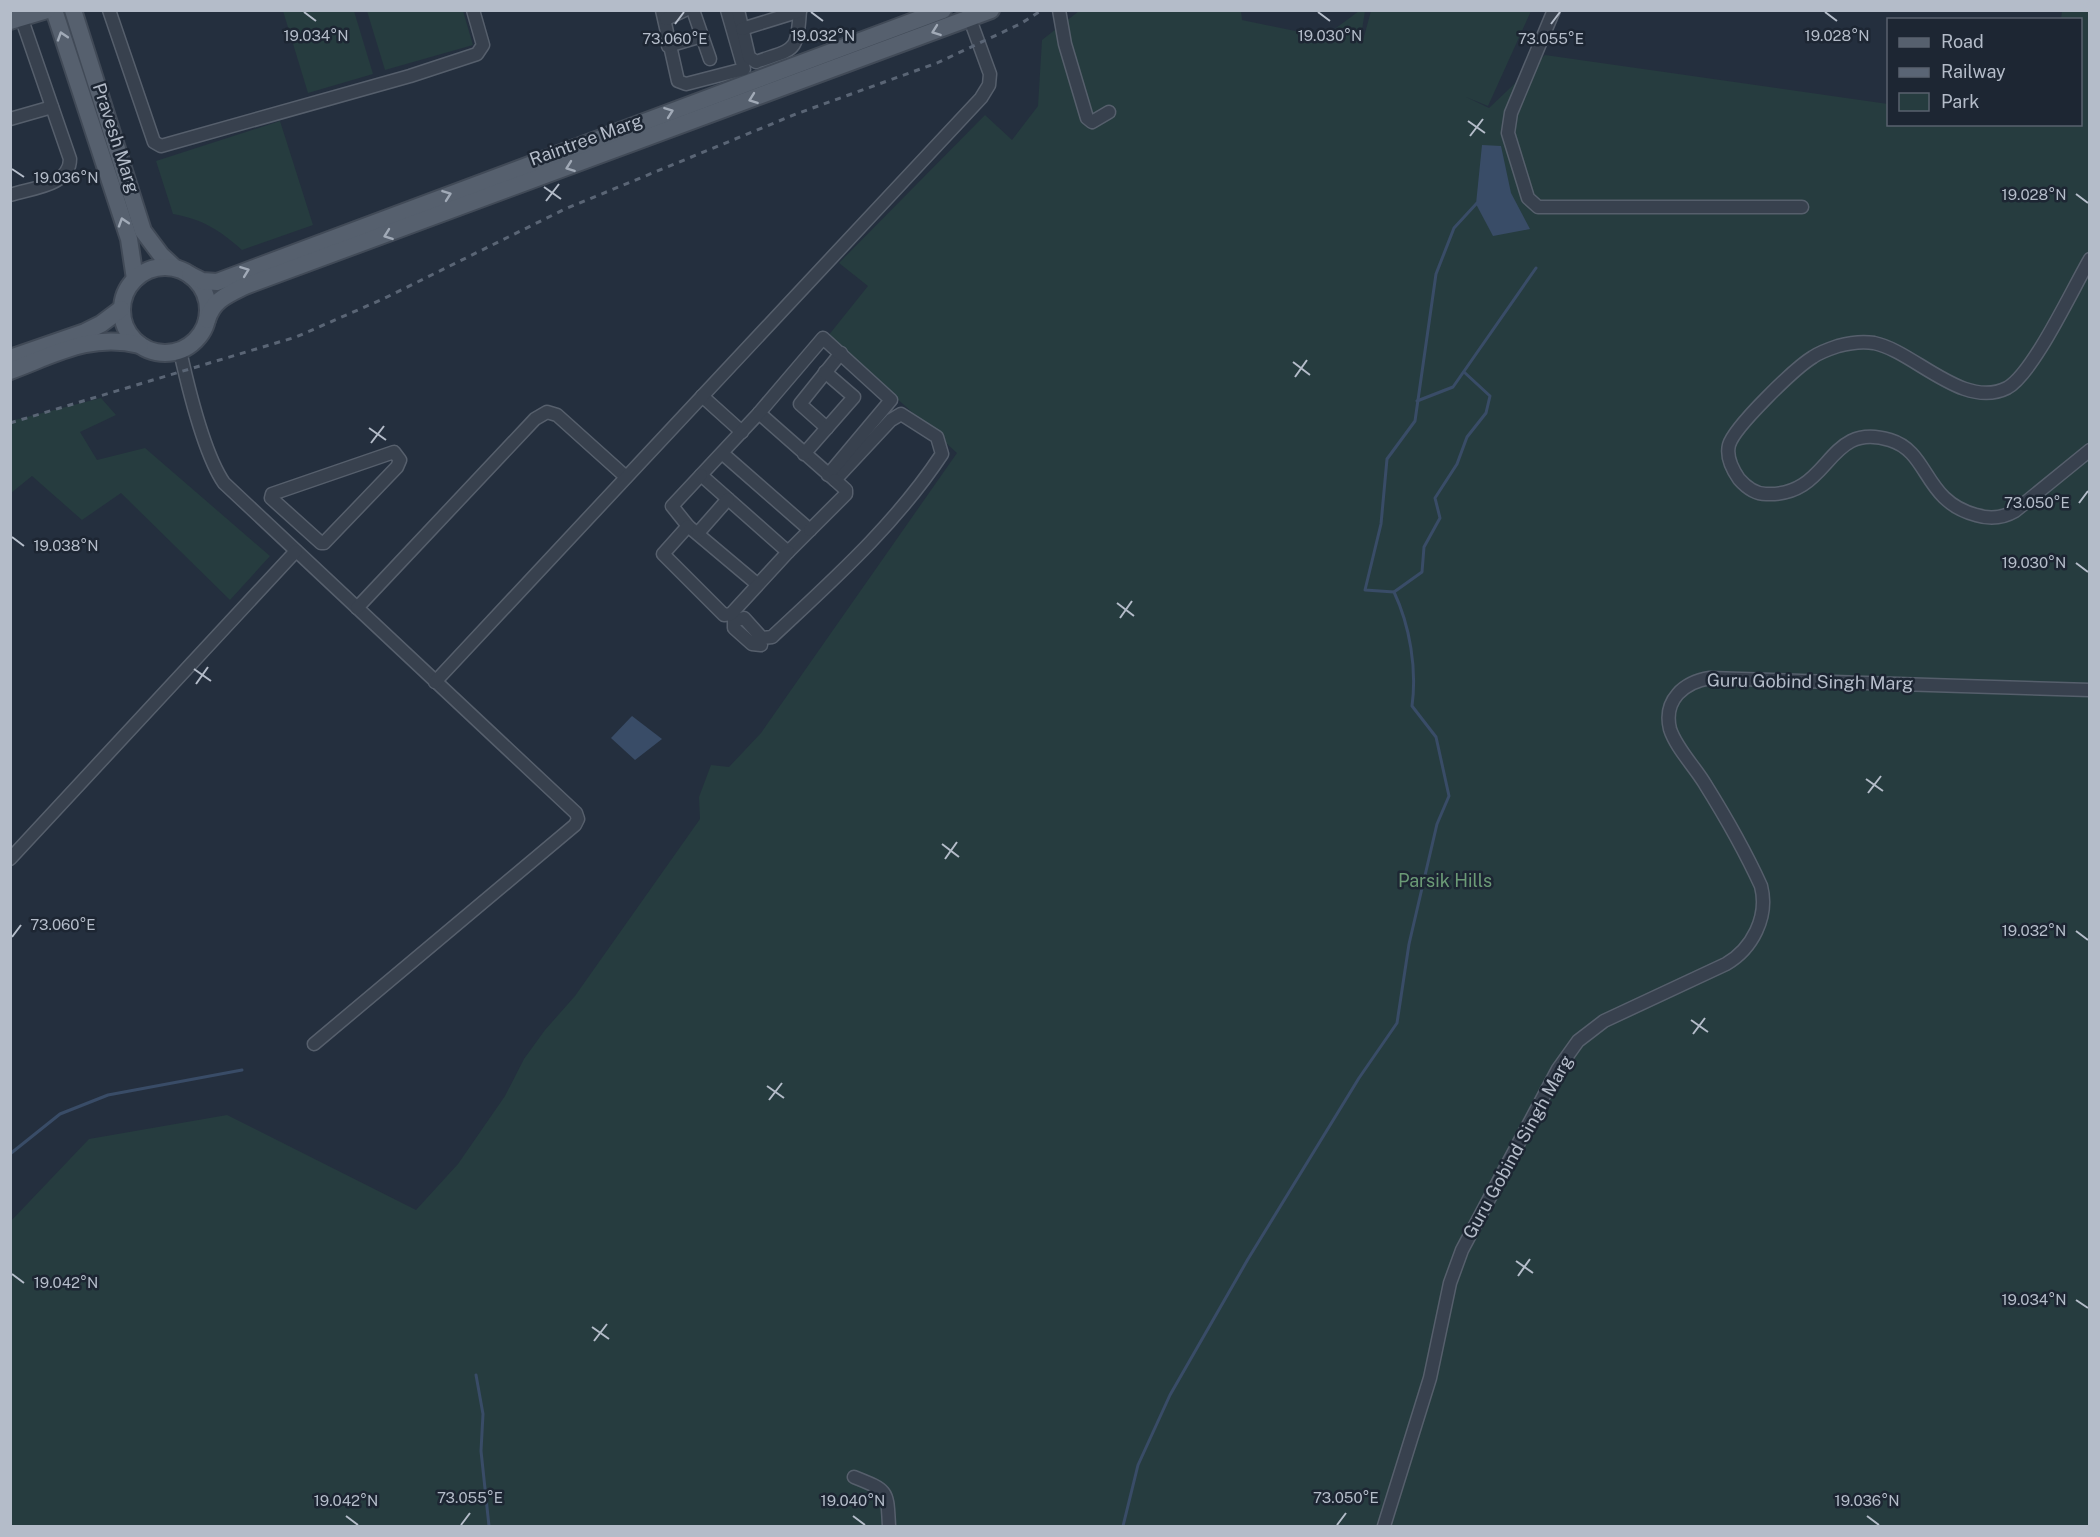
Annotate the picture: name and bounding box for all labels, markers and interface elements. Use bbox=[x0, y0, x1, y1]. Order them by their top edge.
legend bbox=[1887, 18, 2082, 126]
one-way arrow bbox=[931, 24, 942, 36]
text: 19.034°N bbox=[283, 27, 349, 44]
text: 19.032°N bbox=[791, 27, 855, 44]
text: 19.030°N bbox=[1298, 27, 1362, 44]
text: 19.028°N bbox=[1805, 27, 1869, 44]
text: 73.060°E bbox=[642, 30, 708, 47]
text: 73.055°E bbox=[1518, 30, 1584, 47]
one-way arrow bbox=[57, 31, 70, 42]
text: Road bbox=[1941, 31, 1984, 52]
text: Railway bbox=[1941, 61, 2006, 82]
street label: Pravesh Marg bbox=[89, 80, 144, 196]
text: Park bbox=[1941, 91, 1979, 112]
one-way arrow bbox=[748, 92, 759, 104]
one-way arrow bbox=[663, 107, 674, 120]
street label: Raintree Marg bbox=[526, 109, 645, 170]
one-way arrow bbox=[566, 160, 577, 172]
text: 19.036°N bbox=[34, 169, 98, 186]
text: 19.028°N bbox=[2002, 186, 2066, 203]
one-way arrow bbox=[441, 190, 452, 203]
one-way arrow bbox=[118, 217, 131, 228]
one-way arrow bbox=[383, 227, 393, 240]
one-way arrow bbox=[239, 266, 250, 278]
text: 73.050°E bbox=[2004, 494, 2070, 511]
text: 19.038°N bbox=[33, 537, 99, 554]
text: 19.030°N bbox=[2002, 554, 2066, 571]
street label: Guru Gobind Singh Marg bbox=[1707, 669, 1913, 694]
park label: Parsik Hills bbox=[1398, 870, 1492, 891]
text: 73.060°E bbox=[30, 916, 96, 933]
text: 19.032°N bbox=[2002, 922, 2066, 939]
street label: Guru Gobind Singh Marg bbox=[1458, 1051, 1577, 1242]
text: 19.042°N bbox=[34, 1274, 98, 1291]
text: 19.034°N bbox=[2001, 1291, 2067, 1308]
text: 73.055°E bbox=[437, 1489, 503, 1506]
text: 73.050°E bbox=[1313, 1489, 1379, 1506]
text: 19.042°N bbox=[314, 1492, 378, 1509]
text: 19.040°N bbox=[821, 1492, 885, 1509]
text: 19.036°N bbox=[1835, 1492, 1899, 1509]

